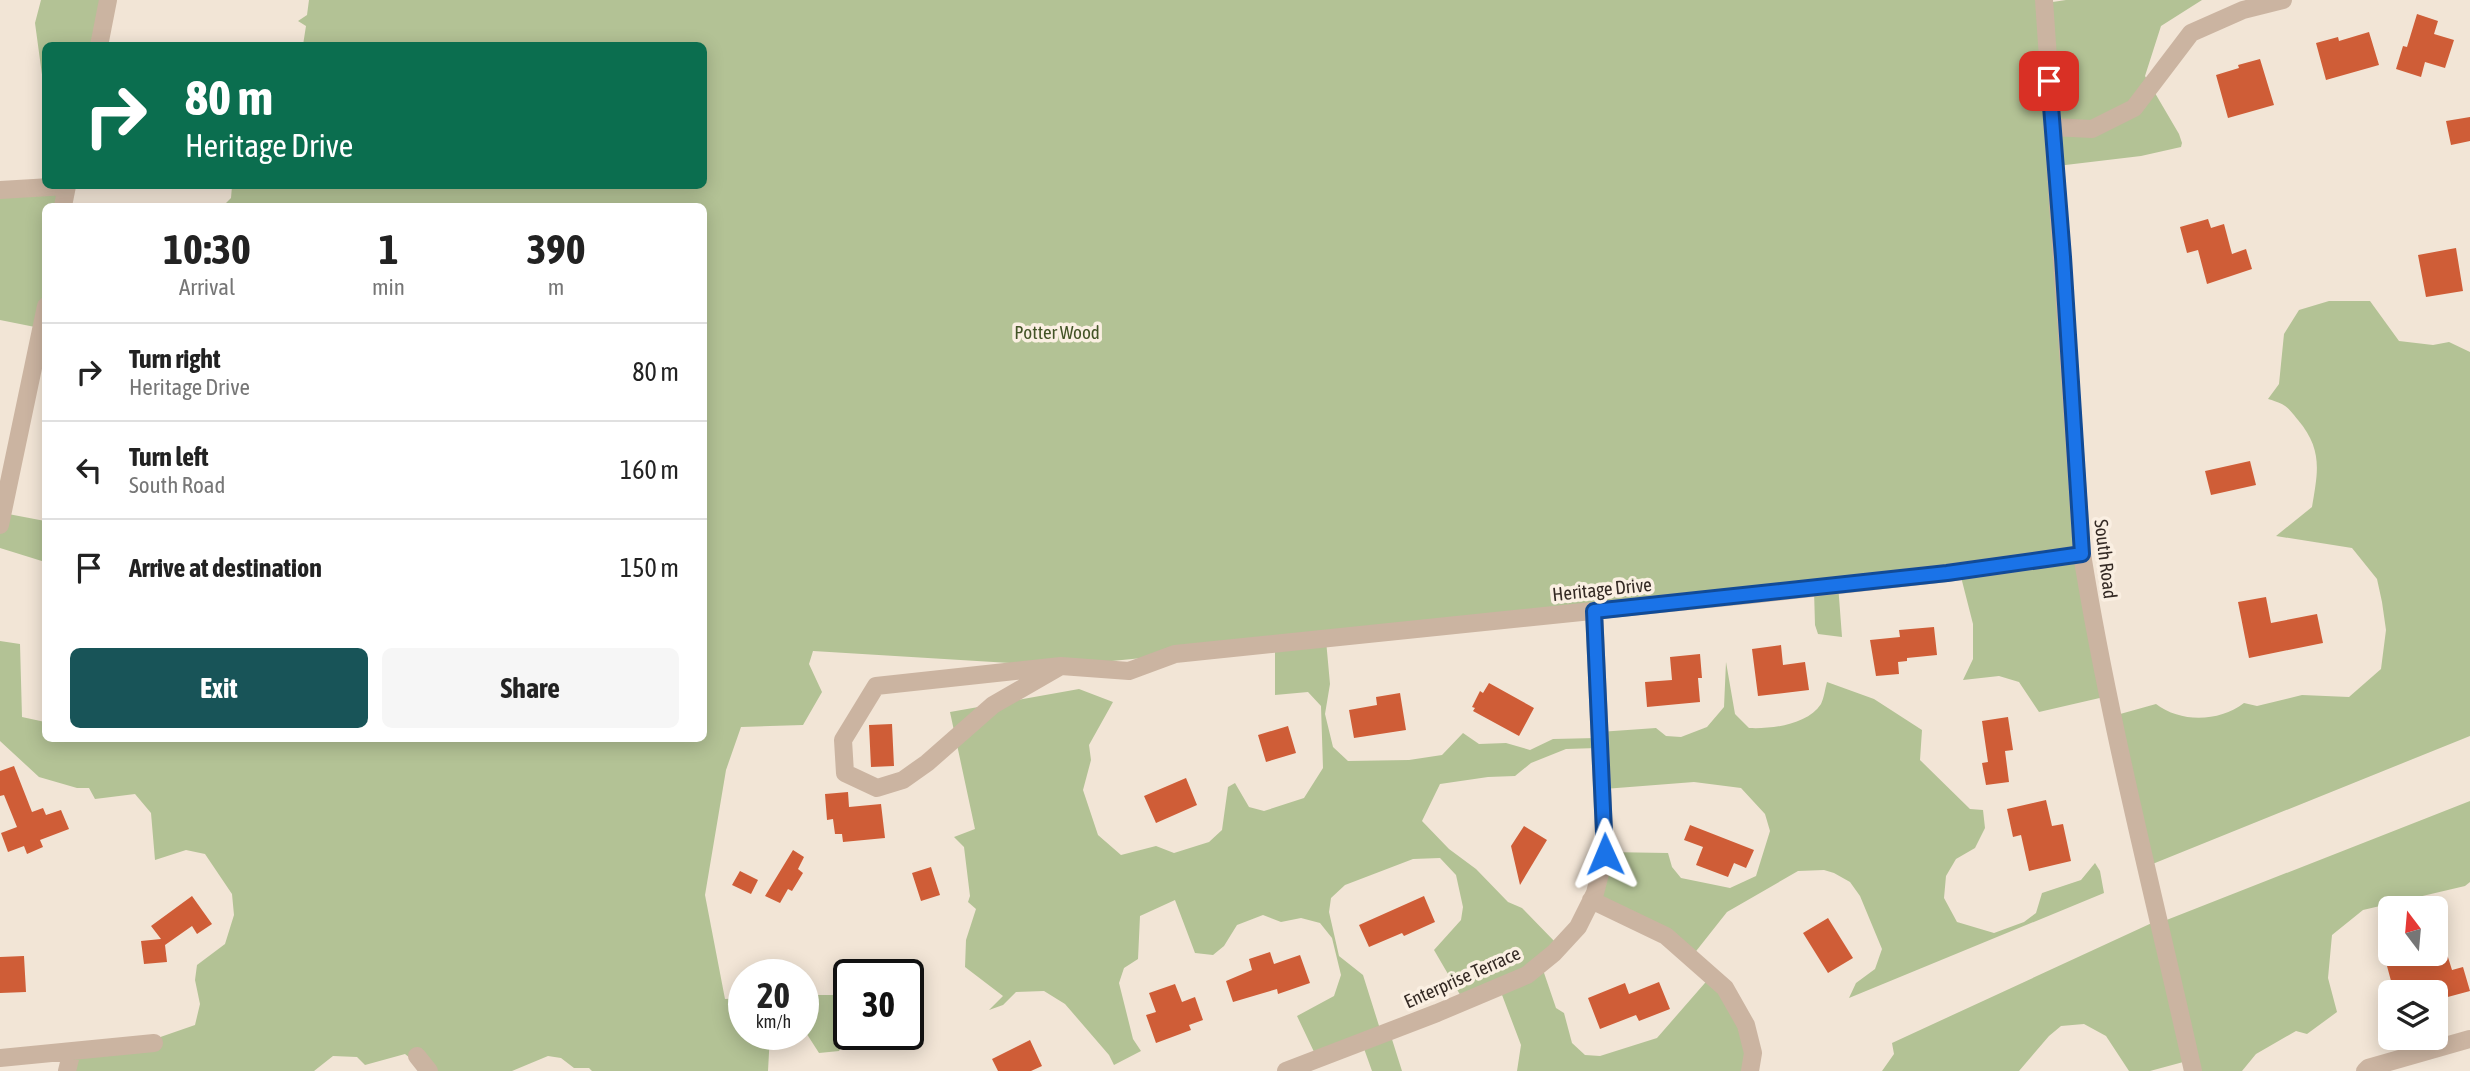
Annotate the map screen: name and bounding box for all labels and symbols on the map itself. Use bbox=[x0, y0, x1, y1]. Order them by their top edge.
pin bbox=[2019, 51, 2079, 111]
park label: Potter Wood bbox=[1014, 321, 1100, 343]
street label: South Road bbox=[2090, 518, 2122, 600]
street label: Heritage Drive bbox=[1551, 573, 1653, 605]
position arrow bbox=[1568, 817, 1642, 891]
north arrow bbox=[2378, 896, 2448, 966]
street label: Enterprise Terrace bbox=[1400, 942, 1524, 1012]
speed limit sign: 30 bbox=[833, 959, 924, 1050]

